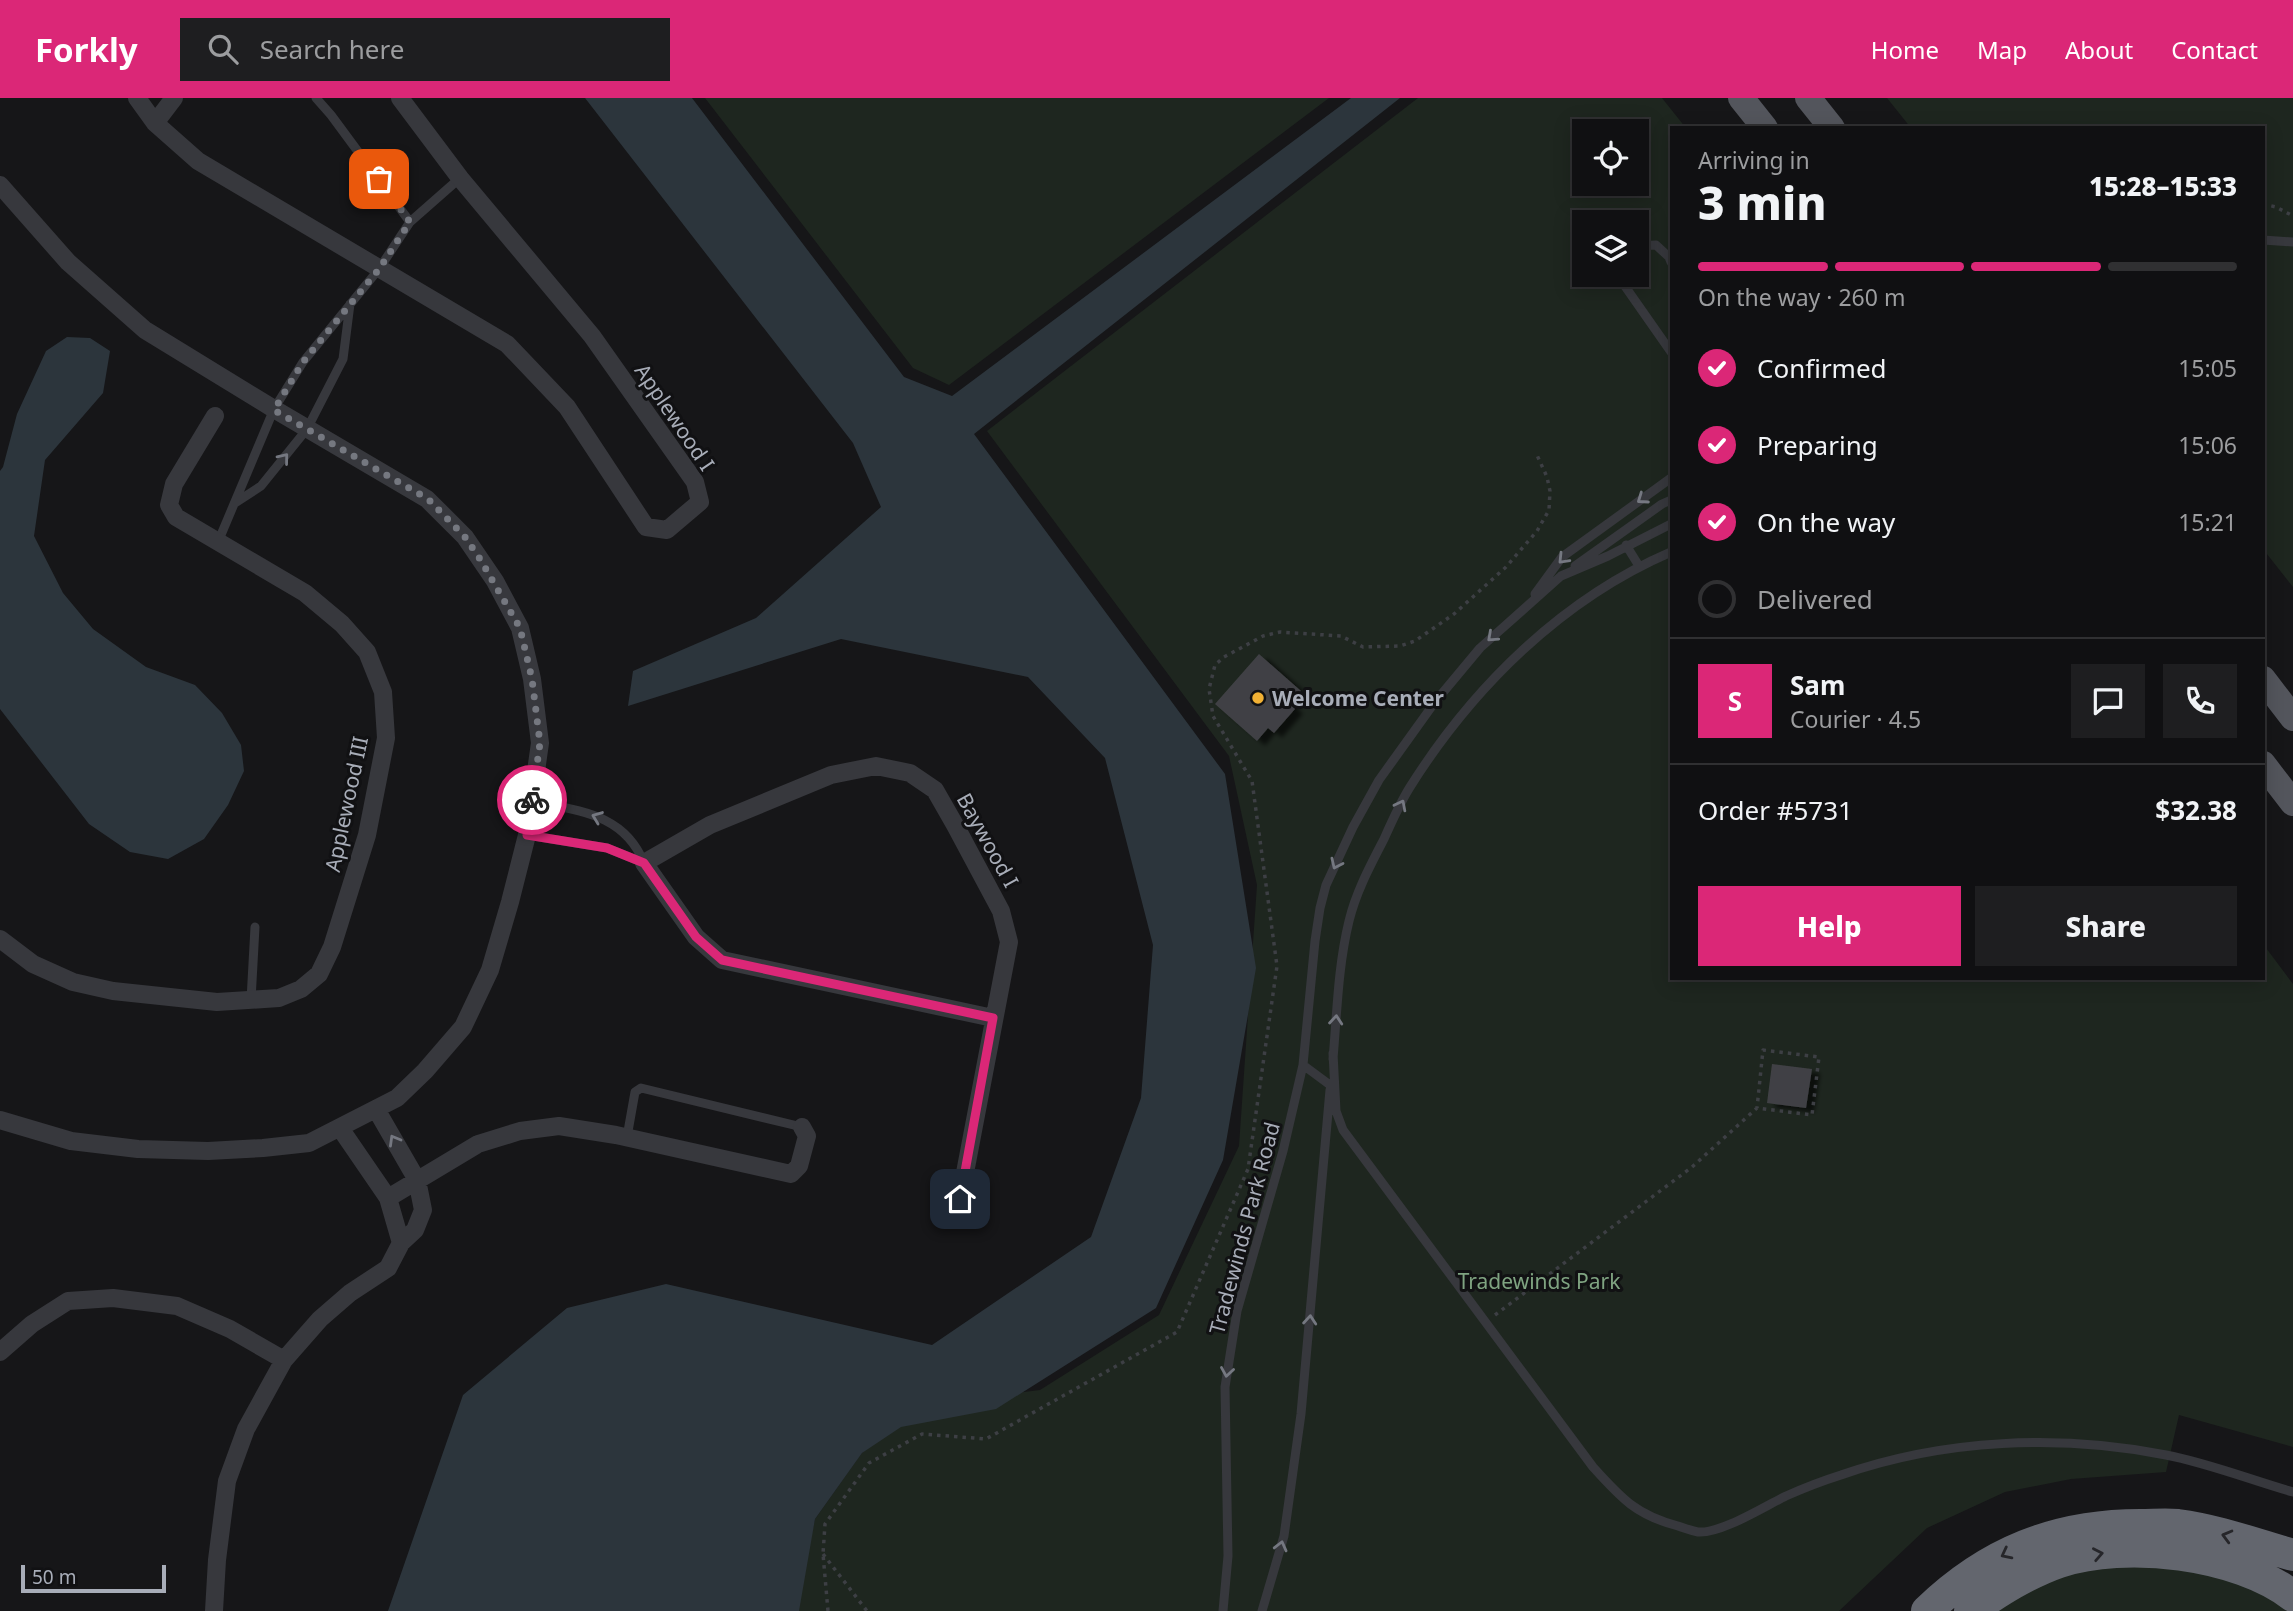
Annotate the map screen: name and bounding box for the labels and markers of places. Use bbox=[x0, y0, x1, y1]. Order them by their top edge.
pin bbox=[349, 149, 409, 209]
place label: Welcome Center bbox=[1272, 684, 1444, 712]
marker: Welcome Center bbox=[1250, 690, 1266, 706]
pin bbox=[930, 1169, 990, 1229]

